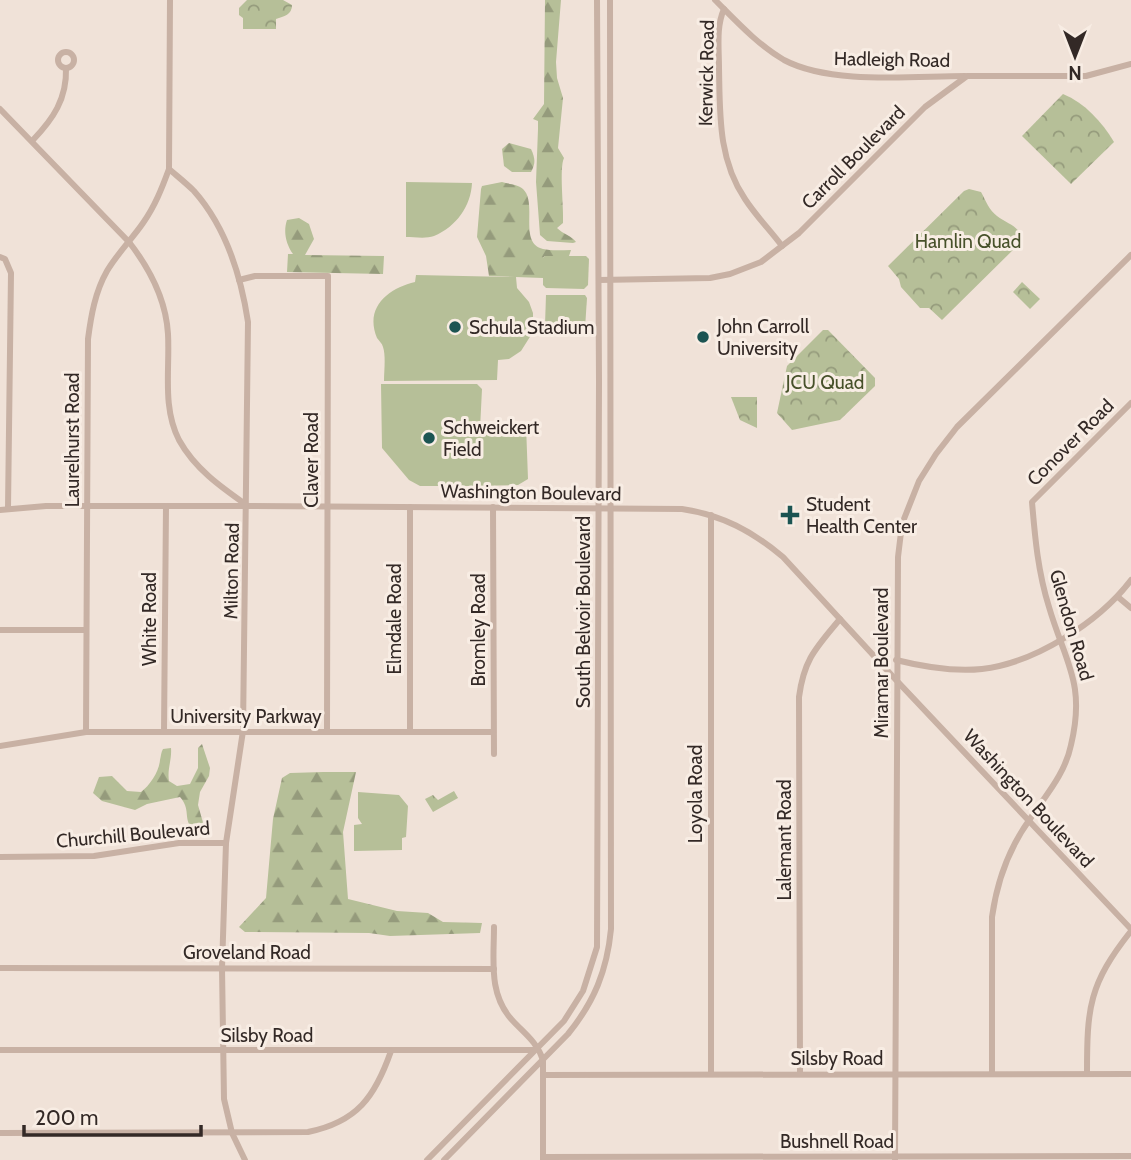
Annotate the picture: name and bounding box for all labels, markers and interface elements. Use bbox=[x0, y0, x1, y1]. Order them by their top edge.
street label: Kerwick Road bbox=[694, 20, 719, 126]
north arrow bbox=[1040, 21, 1110, 91]
street label: Hadleigh Road bbox=[834, 47, 950, 72]
text: N bbox=[1068, 61, 1082, 84]
street label: Carroll Boulevard bbox=[797, 101, 910, 214]
park label: Hamlin Quad bbox=[915, 230, 1021, 253]
place label: John Carroll University bbox=[716, 315, 810, 360]
place label: Schula Stadium bbox=[469, 316, 594, 339]
marker: Schula Stadium bbox=[447, 319, 463, 335]
marker: John Carroll University bbox=[695, 329, 711, 345]
park label: JCU Quad bbox=[785, 371, 864, 394]
street label: Laurelhurst Road bbox=[61, 373, 84, 507]
street label: Conover Road bbox=[1022, 394, 1119, 491]
street label: Claver Road bbox=[300, 412, 323, 508]
place label: Schweickert Field bbox=[443, 416, 540, 461]
marker: Schweickert Field bbox=[421, 430, 437, 446]
street label: Washington Boulevard bbox=[440, 479, 622, 506]
place label: Student Health Center bbox=[806, 493, 917, 538]
marker: Student Health Center bbox=[780, 505, 800, 525]
street label: South Belvoir Boulevard bbox=[572, 516, 595, 708]
street label: Milton Road bbox=[219, 523, 244, 619]
street label: Elmdale Road bbox=[383, 564, 406, 674]
street label: Glendon Road bbox=[1045, 567, 1098, 683]
street label: White Road bbox=[138, 572, 161, 666]
street label: Bromley Road bbox=[467, 573, 490, 687]
street label: Miramar Boulevard bbox=[870, 588, 893, 738]
street label: University Parkway bbox=[170, 705, 322, 728]
street label: Washington Boulevard bbox=[959, 724, 1099, 872]
street label: Loyola Road bbox=[684, 745, 707, 843]
street label: Lalemant Road bbox=[773, 780, 796, 900]
street label: Churchill Boulevard bbox=[55, 816, 211, 853]
street label: Groveland Road bbox=[183, 941, 311, 964]
street label: Silsby Road bbox=[221, 1024, 313, 1047]
street label: Silsby Road bbox=[791, 1047, 883, 1070]
scale bar bbox=[24, 1094, 201, 1138]
text: 200 m bbox=[35, 1105, 98, 1130]
street label: Bushnell Road bbox=[780, 1130, 894, 1153]

